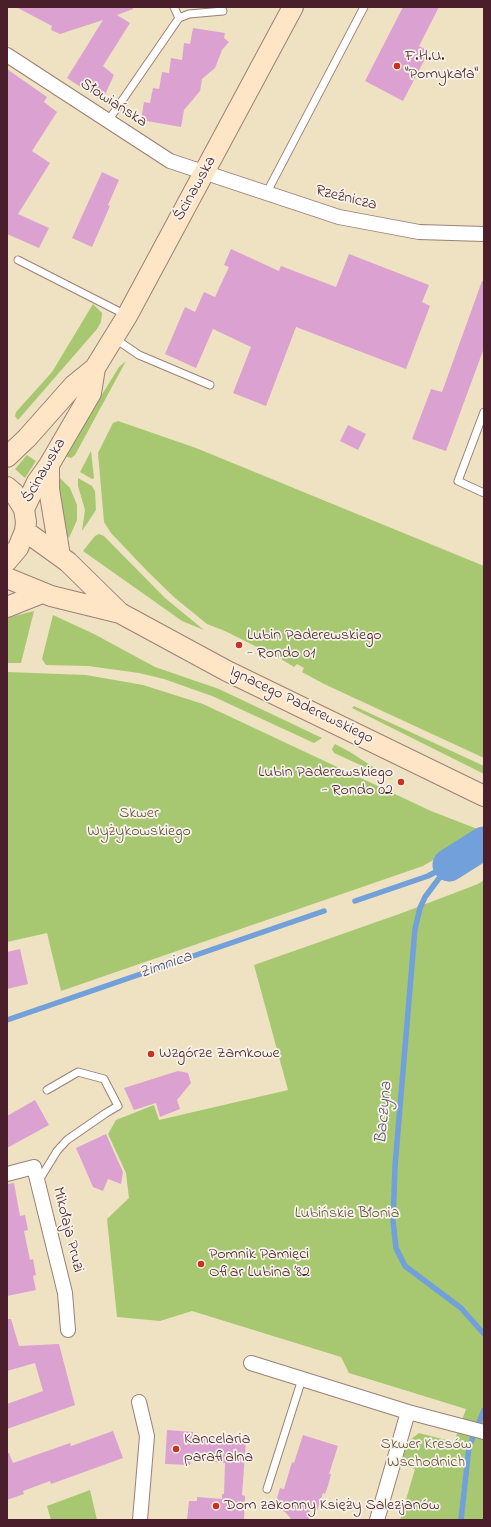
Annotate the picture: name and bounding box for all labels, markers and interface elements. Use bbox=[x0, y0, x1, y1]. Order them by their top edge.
place label: F.H.U. "Pomykała" bbox=[405, 47, 478, 85]
marker: F.H.U. "Pomykała" bbox=[392, 61, 402, 71]
street label: Słowiańska bbox=[76, 75, 150, 133]
street label: Ścinawska bbox=[170, 153, 222, 225]
street label: Rzeźnicza bbox=[313, 182, 379, 216]
street label: Ścinawska bbox=[19, 435, 71, 507]
place label: Lubin Paderewskiego - Rondo 01 bbox=[247, 626, 382, 664]
marker: Lubin Paderewskiego - Rondo 01 bbox=[234, 640, 244, 650]
street label: Ignacego Paderewskiego bbox=[226, 663, 376, 749]
place label: Lubin Paderewskiego - Rondo 02 bbox=[258, 763, 393, 801]
marker: Lubin Paderewskiego - Rondo 02 bbox=[396, 777, 406, 787]
park label: Skwer Wyżykowskiego bbox=[87, 804, 191, 842]
water label: Zimnica bbox=[137, 948, 195, 984]
place label: Wzgórze Zamkowe bbox=[159, 1044, 280, 1064]
marker: Wzgórze Zamkowe bbox=[146, 1049, 156, 1059]
water label: Baczyna bbox=[372, 1081, 398, 1145]
street label: Mikołaja Pruzi bbox=[47, 1185, 87, 1275]
park label: Lubińskie Błonia bbox=[295, 1204, 399, 1224]
place label: Pomnik Pamięci Ofiar Lubina ’82 bbox=[209, 1245, 310, 1283]
marker: Pomnik Pamięci Ofiar Lubina ’82 bbox=[196, 1259, 206, 1269]
place label: Kancelaria parafialna bbox=[184, 1430, 253, 1468]
park label: Skwer Kresów Wschodnich bbox=[381, 1435, 471, 1473]
marker: Kancelaria parafialna bbox=[171, 1444, 181, 1454]
place label: Dom zakonny Księży Salezjanów bbox=[224, 1496, 439, 1516]
marker: Dom zakonny Księży Salezjanów bbox=[211, 1501, 221, 1511]

